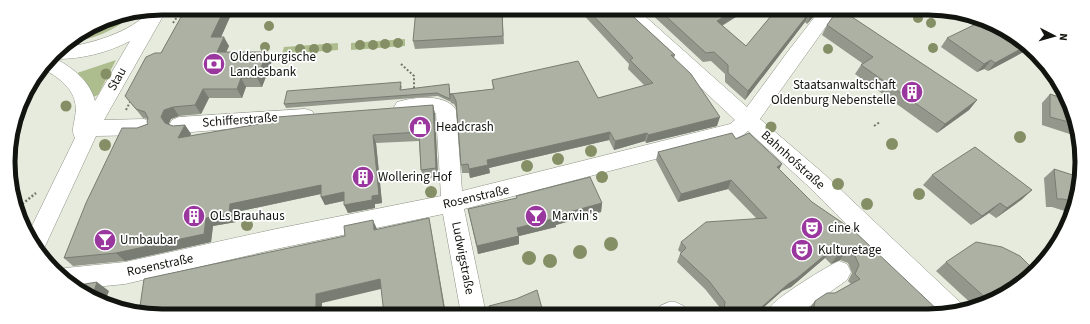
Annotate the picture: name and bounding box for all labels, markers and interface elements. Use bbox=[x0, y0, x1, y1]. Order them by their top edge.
north arrow bbox=[1034, 16, 1074, 56]
text: N bbox=[1056, 33, 1071, 41]
place label: Oldenburgische Landesbank bbox=[230, 48, 316, 81]
bank icon: Oldenburgische Landesbank bbox=[201, 51, 227, 77]
street label: Stau bbox=[103, 64, 131, 94]
place label: Staatsanwaltschaft Oldenburg Nebenstelle bbox=[771, 76, 896, 109]
building icon: Staatsanwaltschaft Oldenburg Nebenstelle bbox=[899, 79, 925, 105]
street label: Schifferstraße bbox=[202, 108, 278, 132]
shop icon: Headcrash bbox=[407, 114, 433, 140]
place label: Headcrash bbox=[436, 118, 494, 136]
street label: Bahnhofstraße bbox=[757, 126, 829, 194]
building icon: Wollering Hof bbox=[350, 164, 376, 190]
place label: Wollering Hof bbox=[378, 168, 453, 186]
street label: Rosenstraße bbox=[441, 181, 511, 213]
building icon: OLs Brauhaus bbox=[181, 203, 207, 229]
bar icon: Marvin's bbox=[523, 203, 549, 229]
place label: OLs Brauhaus bbox=[210, 207, 285, 225]
place label: Marvin's bbox=[552, 207, 598, 225]
theatre icon: cine k bbox=[799, 215, 825, 241]
place label: cine k bbox=[828, 219, 860, 237]
street label: Ludwigstraße bbox=[447, 220, 479, 296]
bar icon: Umbaubar bbox=[92, 227, 118, 253]
place label: Umbaubar bbox=[120, 231, 178, 249]
theatre icon: Kulturetage bbox=[789, 237, 815, 263]
place label: Kulturetage bbox=[818, 241, 881, 259]
street label: Rosenstraße bbox=[125, 249, 195, 281]

